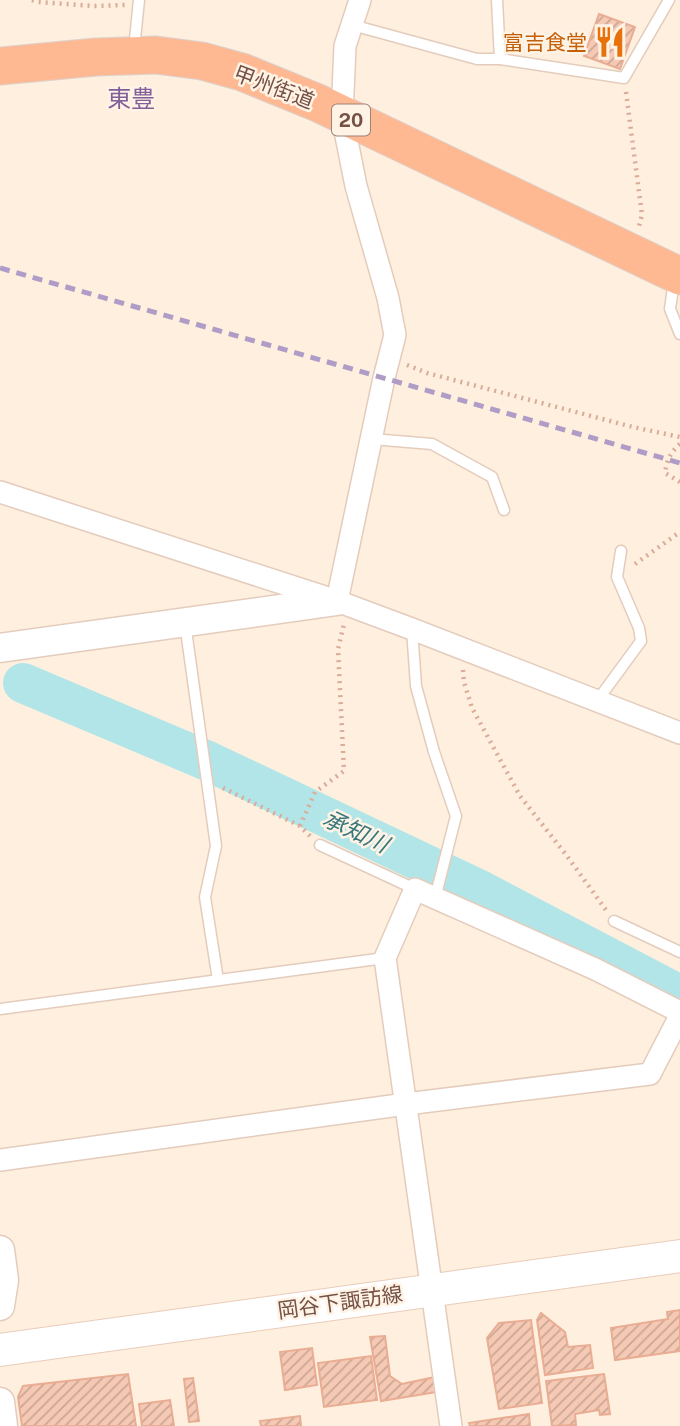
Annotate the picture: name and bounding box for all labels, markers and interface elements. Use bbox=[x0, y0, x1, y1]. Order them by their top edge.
restaurant icon: 富吉食堂 bbox=[593, 25, 627, 59]
place label: 富吉食堂 bbox=[503, 30, 587, 55]
street label: 甲州街道 bbox=[230, 60, 318, 114]
district label: 東豊 bbox=[107, 84, 155, 112]
road number: 20 bbox=[332, 104, 370, 136]
water label: 承知川 bbox=[319, 804, 396, 859]
street label: 岡谷下諏訪線 bbox=[276, 1281, 404, 1323]

